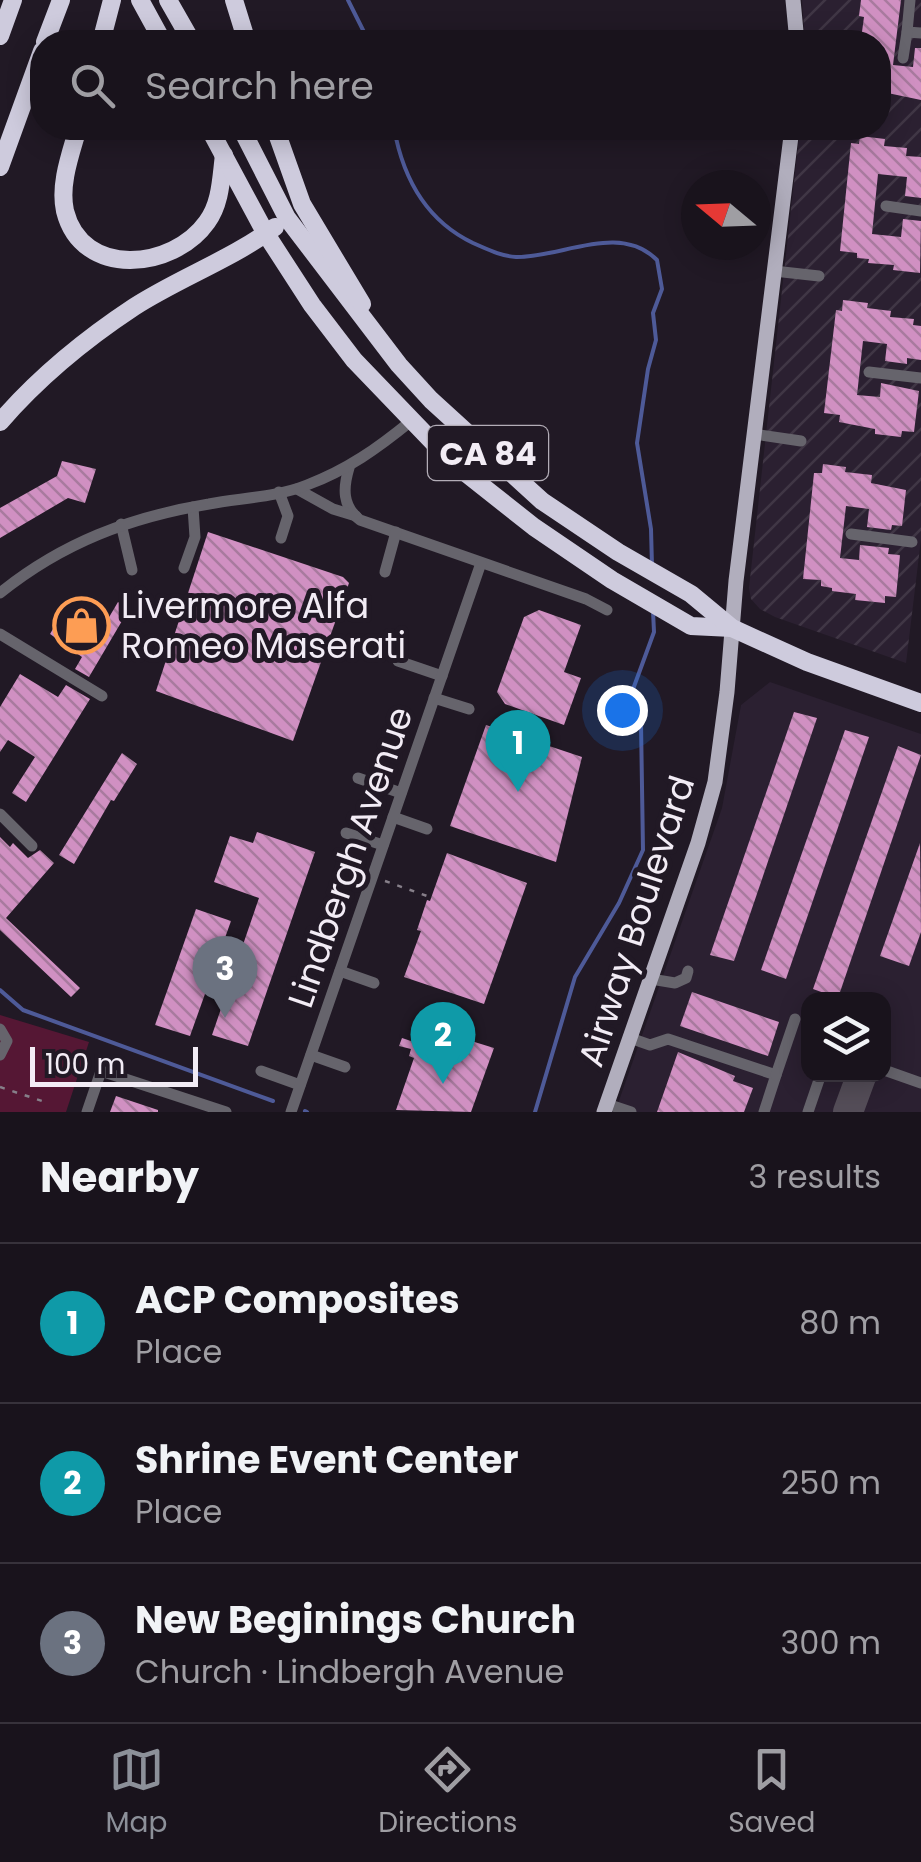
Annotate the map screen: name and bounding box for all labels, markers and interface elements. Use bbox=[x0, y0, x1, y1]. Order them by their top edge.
search box bbox=[30, 30, 891, 140]
icon: search bbox=[65, 58, 120, 113]
text: Search here bbox=[145, 59, 374, 112]
north arrow bbox=[681, 170, 771, 260]
road number: CA 84 bbox=[428, 426, 548, 480]
place label: Livermore Alfa Romeo Maserati bbox=[121, 581, 406, 670]
shop icon: Livermore Alfa Romeo Maserati bbox=[52, 595, 112, 655]
your location bbox=[597, 685, 648, 736]
street label: Lindbergh Avenue bbox=[276, 700, 424, 1014]
pin: 1 bbox=[486, 710, 550, 792]
street label: Airway Boulevard bbox=[566, 769, 706, 1073]
pin: 3 bbox=[192, 936, 258, 1018]
map controls bbox=[801, 992, 891, 1082]
button: layers bbox=[801, 992, 891, 1082]
pin: 2 bbox=[410, 1002, 476, 1084]
scale bar bbox=[30, 1042, 198, 1086]
text: 100 m bbox=[45, 1045, 125, 1084]
text: Nearby bbox=[40, 1148, 199, 1207]
text: 3 results bbox=[748, 1154, 881, 1199]
text: ACP Composites bbox=[135, 1273, 460, 1326]
text: 1 bbox=[66, 1300, 79, 1345]
text: 80 m bbox=[799, 1300, 881, 1345]
text: Place bbox=[135, 1329, 222, 1374]
text: Shrine Event Center bbox=[135, 1433, 518, 1486]
text: 2 bbox=[63, 1460, 82, 1505]
text: 250 m bbox=[781, 1460, 881, 1505]
text: Place bbox=[135, 1489, 222, 1534]
text: New Beginings Church bbox=[135, 1593, 576, 1646]
text: 3 bbox=[63, 1620, 82, 1665]
text: 300 m bbox=[780, 1620, 881, 1665]
text: Church · Lindbergh Avenue bbox=[135, 1649, 564, 1694]
tab: Map bbox=[105, 1742, 167, 1844]
tab: Directions bbox=[378, 1742, 517, 1844]
tab: Saved bbox=[728, 1742, 816, 1844]

